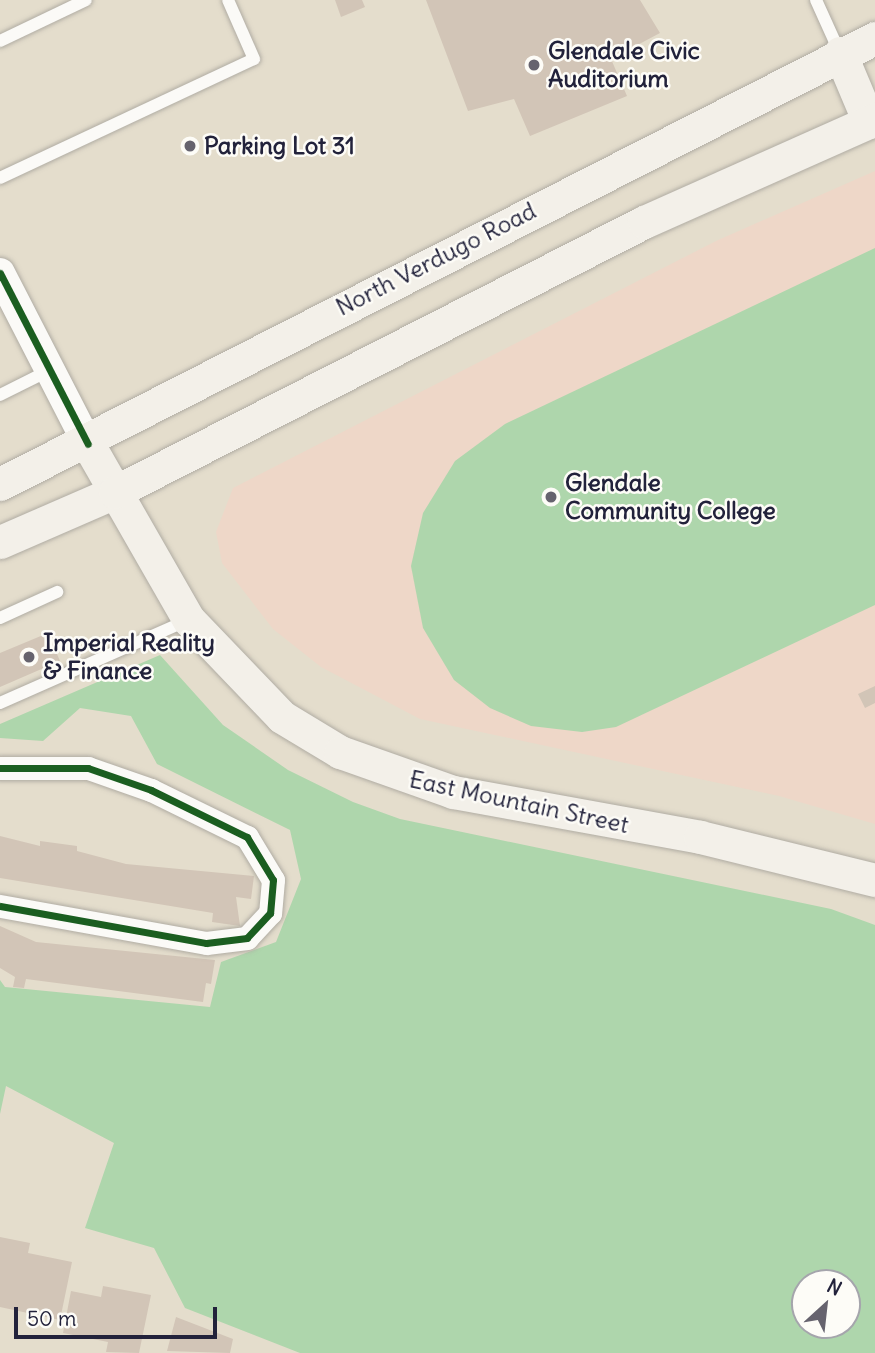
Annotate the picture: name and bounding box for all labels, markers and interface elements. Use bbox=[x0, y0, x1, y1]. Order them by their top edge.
place label: Glendale Civic Auditorium bbox=[548, 37, 700, 93]
marker: Glendale Civic Auditorium bbox=[526, 57, 542, 73]
place label: Parking Lot 31 bbox=[204, 132, 355, 160]
marker: Parking Lot 31 bbox=[182, 138, 198, 154]
street label: North Verdugo Road bbox=[331, 196, 541, 322]
place label: Glendale Community College bbox=[565, 469, 776, 525]
marker: Glendale Community College bbox=[543, 489, 559, 505]
place label: Imperial Reality & Finance bbox=[43, 629, 215, 685]
marker: Imperial Reality & Finance bbox=[21, 649, 37, 665]
street label: East Mountain Street bbox=[407, 765, 631, 839]
north arrow bbox=[791, 1269, 861, 1339]
text: N bbox=[823, 1273, 846, 1301]
scale bar bbox=[18, 1294, 220, 1338]
text: 50 m bbox=[27, 1305, 76, 1332]

